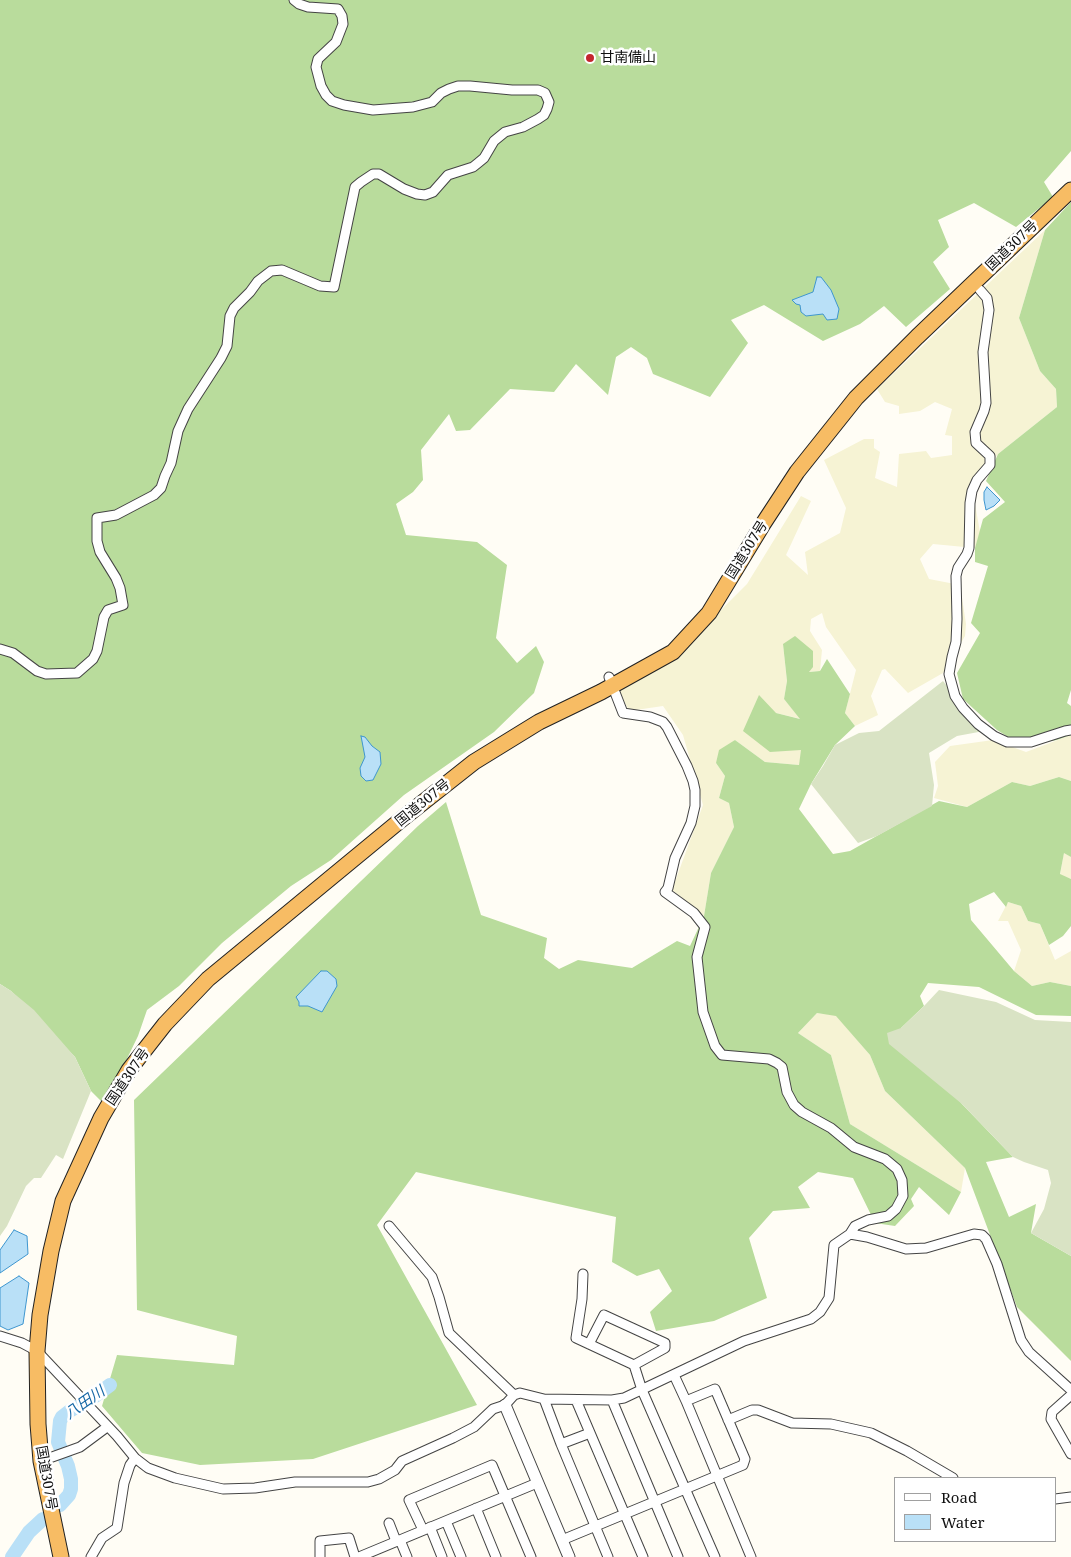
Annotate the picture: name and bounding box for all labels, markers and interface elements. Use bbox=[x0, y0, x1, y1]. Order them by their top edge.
place label: 甘南備山 bbox=[600, 50, 656, 66]
marker: 甘南備山 bbox=[584, 52, 596, 64]
street label: 国道307号 bbox=[983, 217, 1041, 275]
street label: 国道307号 bbox=[723, 518, 771, 582]
street label: 国道307号 bbox=[392, 776, 454, 830]
street label: 国道307号 bbox=[103, 1045, 153, 1109]
water label: 八田川 bbox=[61, 1383, 109, 1423]
street label: 国道307号 bbox=[32, 1444, 60, 1512]
legend bbox=[894, 1477, 1056, 1542]
text: Road bbox=[941, 1487, 977, 1507]
text: Water bbox=[941, 1512, 984, 1532]

